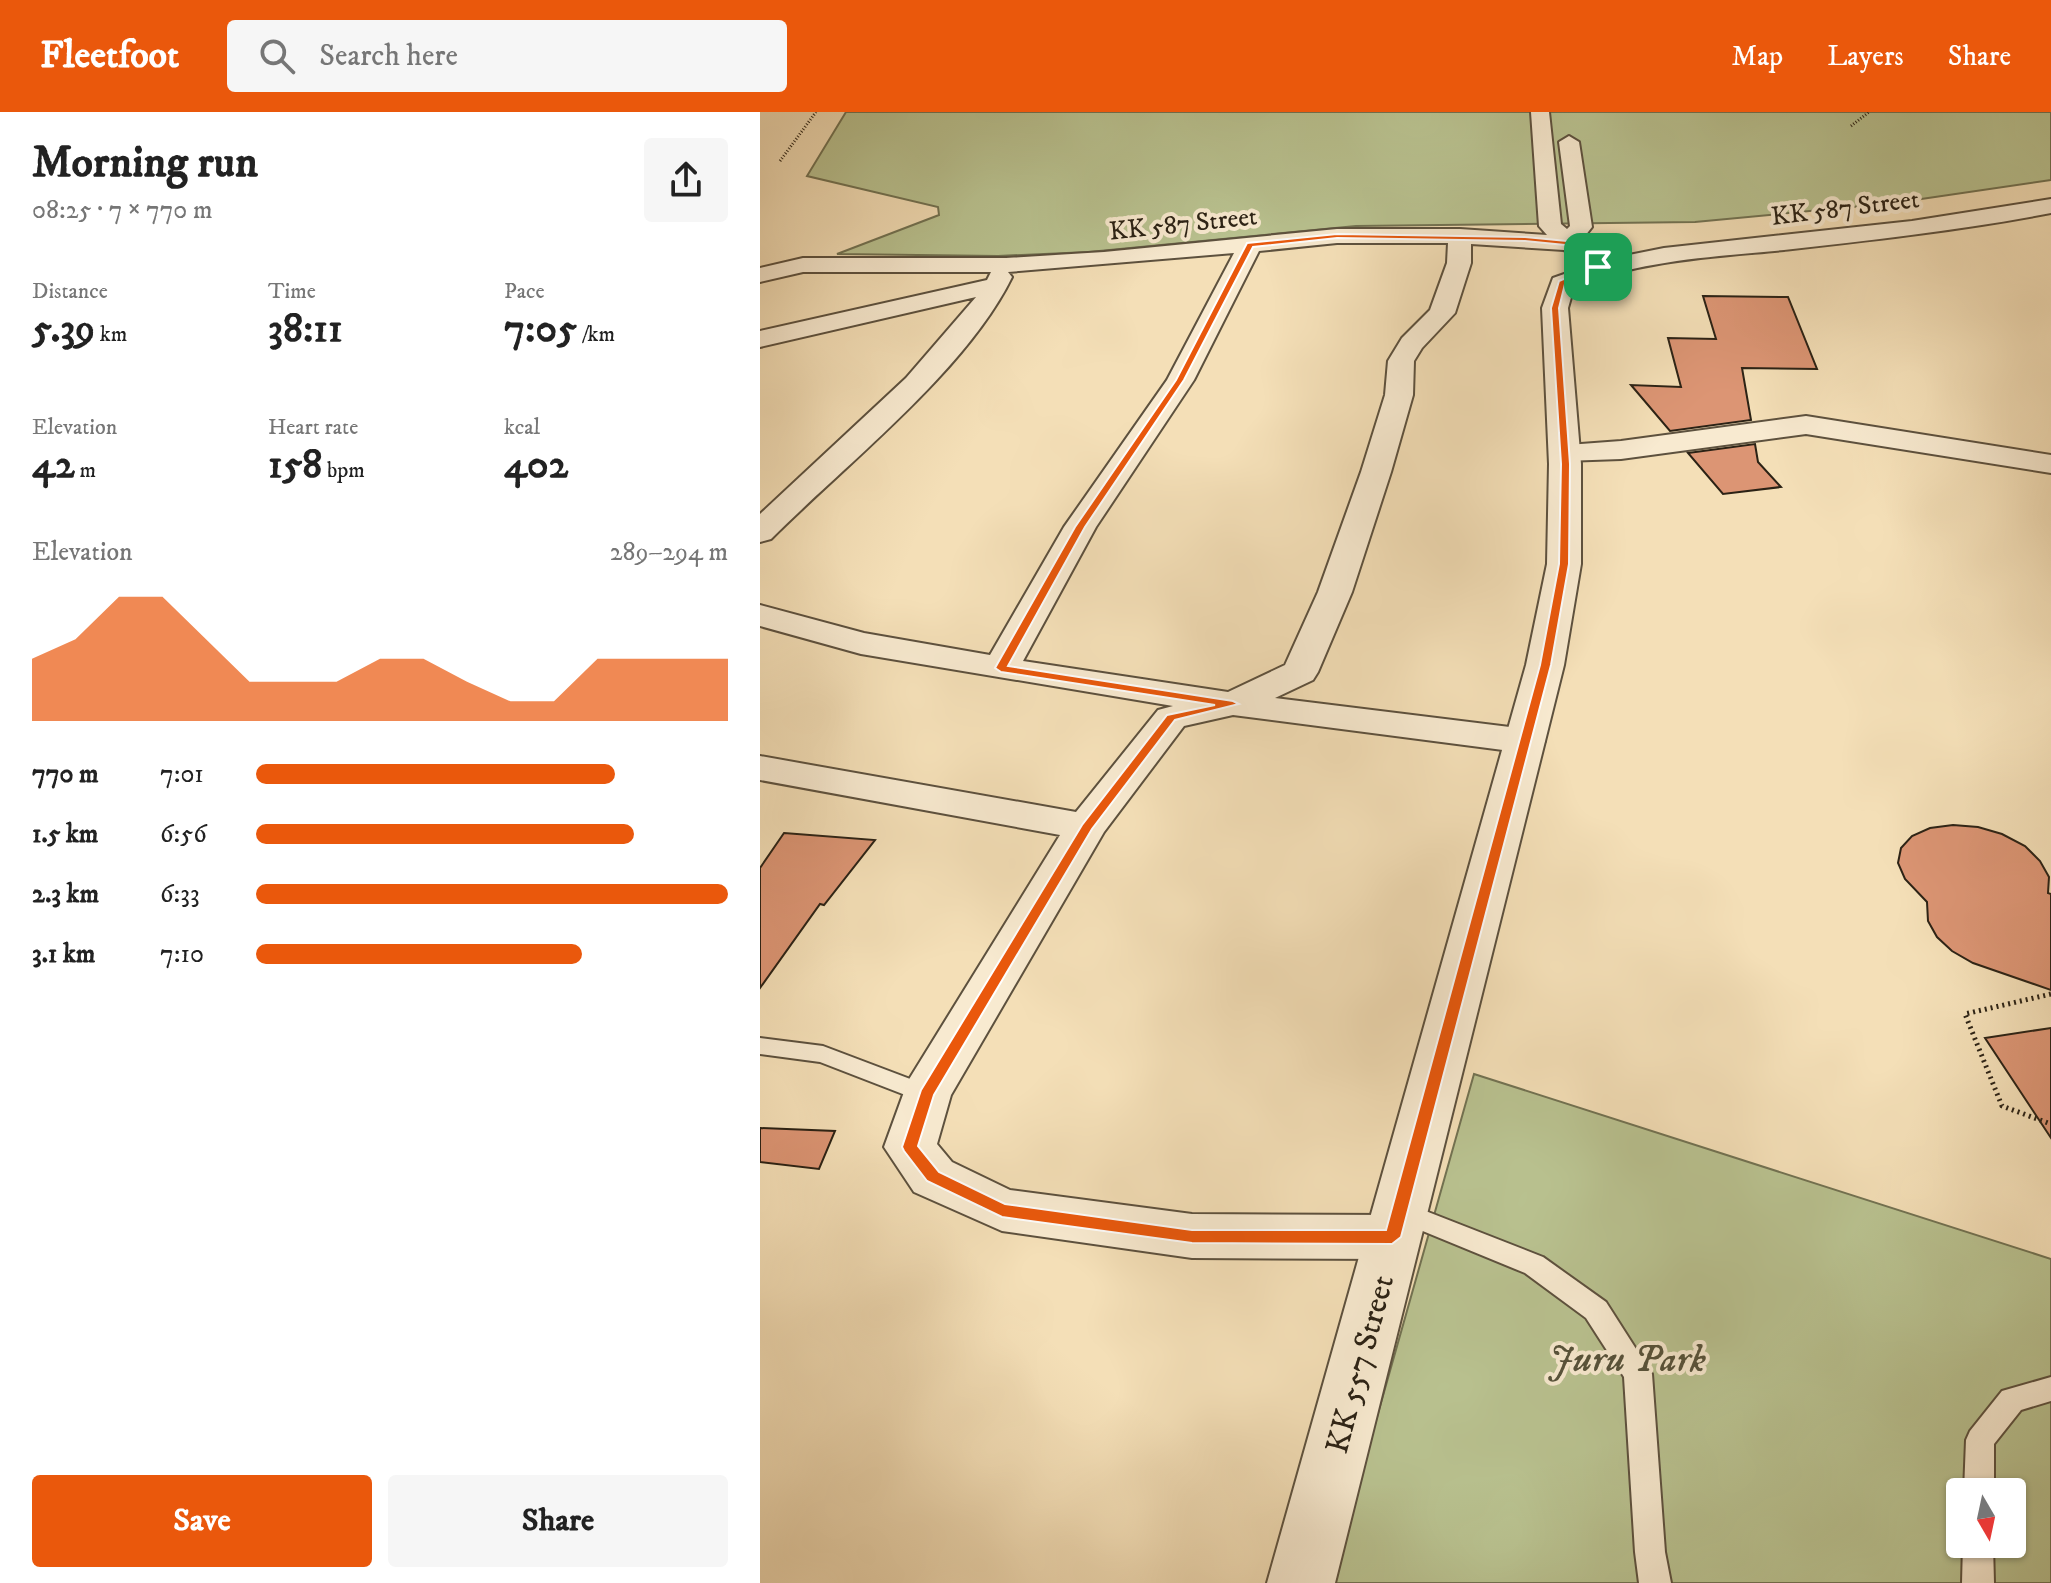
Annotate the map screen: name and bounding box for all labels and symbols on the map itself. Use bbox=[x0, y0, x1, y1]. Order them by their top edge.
street label: KK 587 Street bbox=[1769, 183, 1921, 234]
street label: KK 587 Street bbox=[1107, 200, 1259, 249]
pin bbox=[1564, 233, 1632, 301]
street label: KK 557 Street bbox=[1318, 1271, 1404, 1458]
park label: Juru Park bbox=[1548, 1336, 1706, 1384]
north arrow bbox=[1946, 1478, 2026, 1558]

